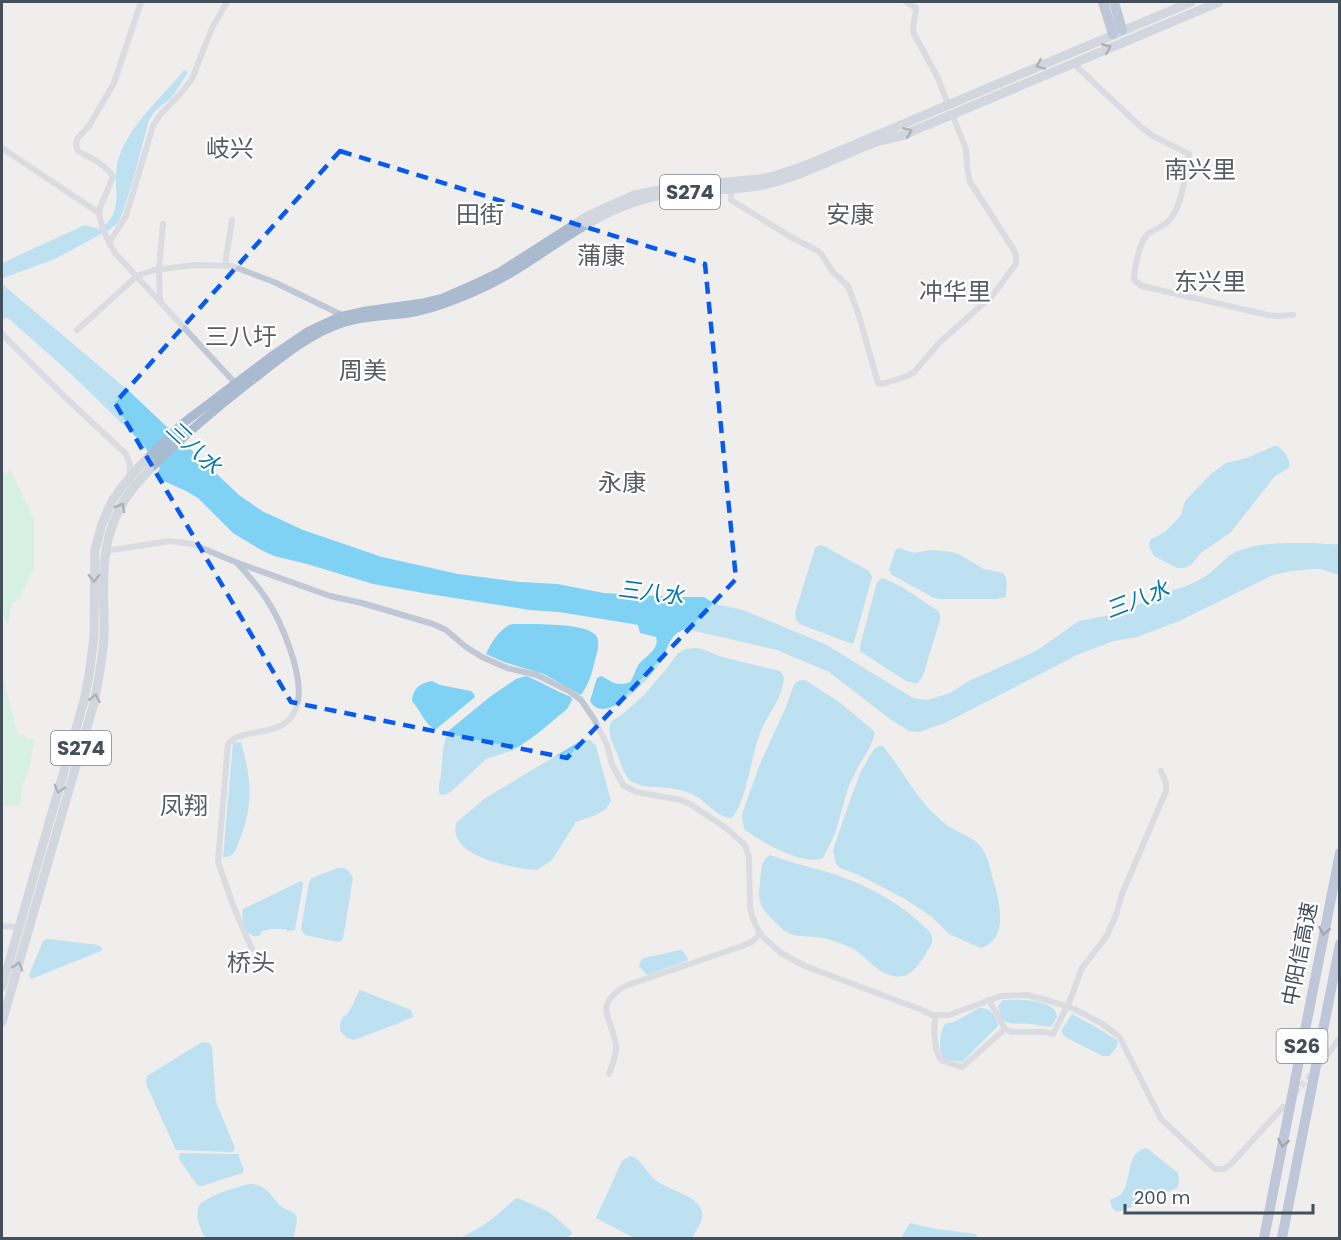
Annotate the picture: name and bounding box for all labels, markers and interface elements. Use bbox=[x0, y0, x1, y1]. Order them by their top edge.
one-way arrow bbox=[1101, 43, 1112, 55]
one-way arrow bbox=[1035, 58, 1046, 70]
one-way arrow bbox=[903, 127, 913, 140]
district label: 岐兴 bbox=[206, 132, 254, 165]
district label: 南兴里 bbox=[1164, 153, 1236, 186]
road number: S274 bbox=[660, 175, 720, 209]
district label: 田街 bbox=[456, 198, 504, 231]
district label: 安康 bbox=[826, 198, 874, 231]
district label: 蒲康 bbox=[577, 239, 625, 272]
district label: 东兴里 bbox=[1174, 265, 1246, 298]
district label: 冲华里 bbox=[919, 275, 991, 308]
district label: 三八圩 bbox=[205, 320, 277, 353]
district label: 周美 bbox=[339, 354, 387, 387]
water label: 三八水 bbox=[159, 414, 229, 482]
district label: 永康 bbox=[598, 466, 646, 499]
one-way arrow bbox=[114, 503, 125, 513]
one-way arrow bbox=[88, 573, 100, 582]
water label: 三八水 bbox=[616, 573, 687, 612]
water label: 三八水 bbox=[1101, 573, 1174, 626]
one-way arrow bbox=[88, 693, 101, 703]
road number: S274 bbox=[51, 731, 111, 765]
one-way arrow bbox=[54, 783, 66, 794]
district label: 凤翔 bbox=[160, 789, 208, 822]
street label: 中阳信高速 bbox=[1275, 900, 1324, 1008]
one-way arrow bbox=[1318, 926, 1331, 936]
district label: 桥头 bbox=[227, 946, 275, 979]
one-way arrow bbox=[11, 961, 23, 972]
road number: S26 bbox=[1276, 1029, 1328, 1063]
one-way arrow bbox=[1277, 1138, 1290, 1148]
scale bar bbox=[1125, 1177, 1312, 1215]
text: 200 m bbox=[1134, 1185, 1190, 1210]

